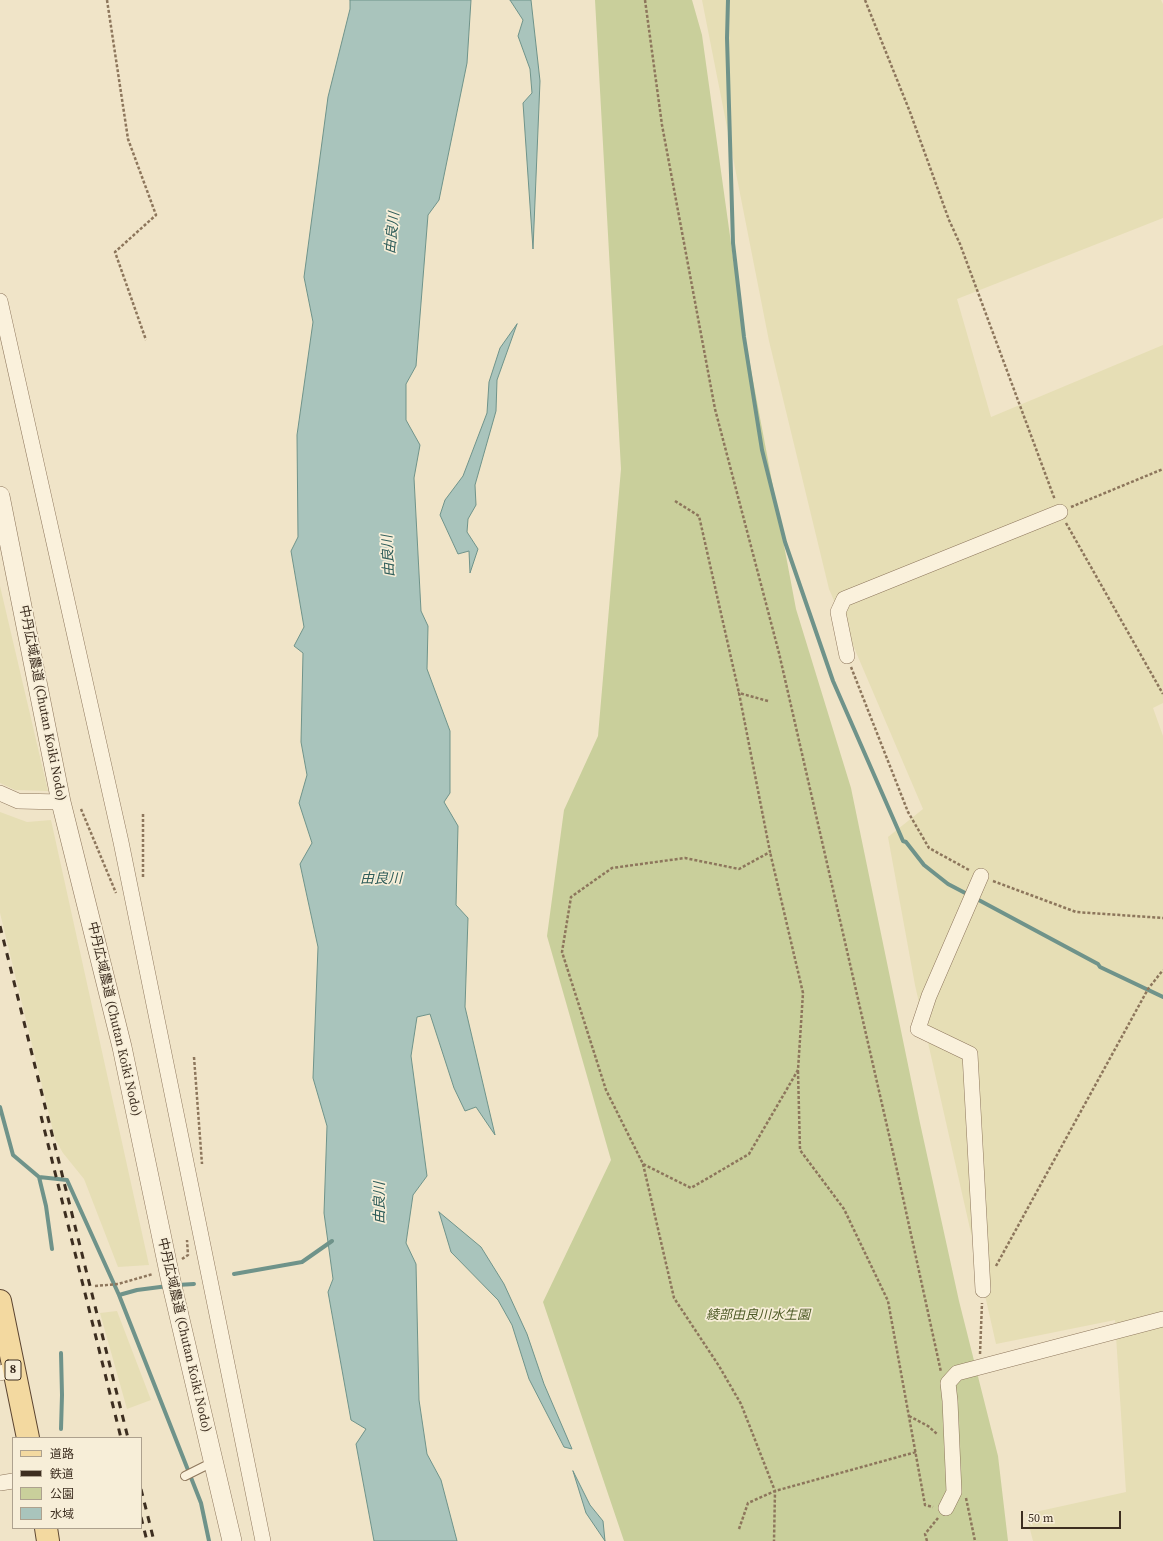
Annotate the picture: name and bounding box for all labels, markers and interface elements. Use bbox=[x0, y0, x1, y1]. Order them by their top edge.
water label: 由良川 bbox=[382, 211, 404, 255]
water label: 由良川 bbox=[380, 535, 398, 577]
street label: 中丹広域農道 (Chutan Koiki Nodo) bbox=[15, 604, 69, 802]
water label: 由良川 bbox=[360, 871, 402, 887]
street label: 中丹広域農道 (Chutan Koiki Nodo) bbox=[84, 920, 144, 1118]
water label: 由良川 bbox=[372, 1182, 388, 1224]
street label: 中丹広域農道 (Chutan Koiki Nodo) bbox=[154, 1236, 214, 1434]
park label: 綾部由良川水生園 bbox=[706, 1308, 810, 1324]
road number: 8 bbox=[5, 1360, 21, 1380]
legend bbox=[12, 1437, 142, 1529]
text: 道路 bbox=[50, 1446, 74, 1462]
text: 鉄道 bbox=[50, 1466, 74, 1482]
text: 公園 bbox=[50, 1486, 74, 1502]
scale bar bbox=[1023, 1503, 1123, 1529]
text: 水域 bbox=[50, 1506, 74, 1522]
text: 50 m bbox=[1028, 1510, 1054, 1526]

